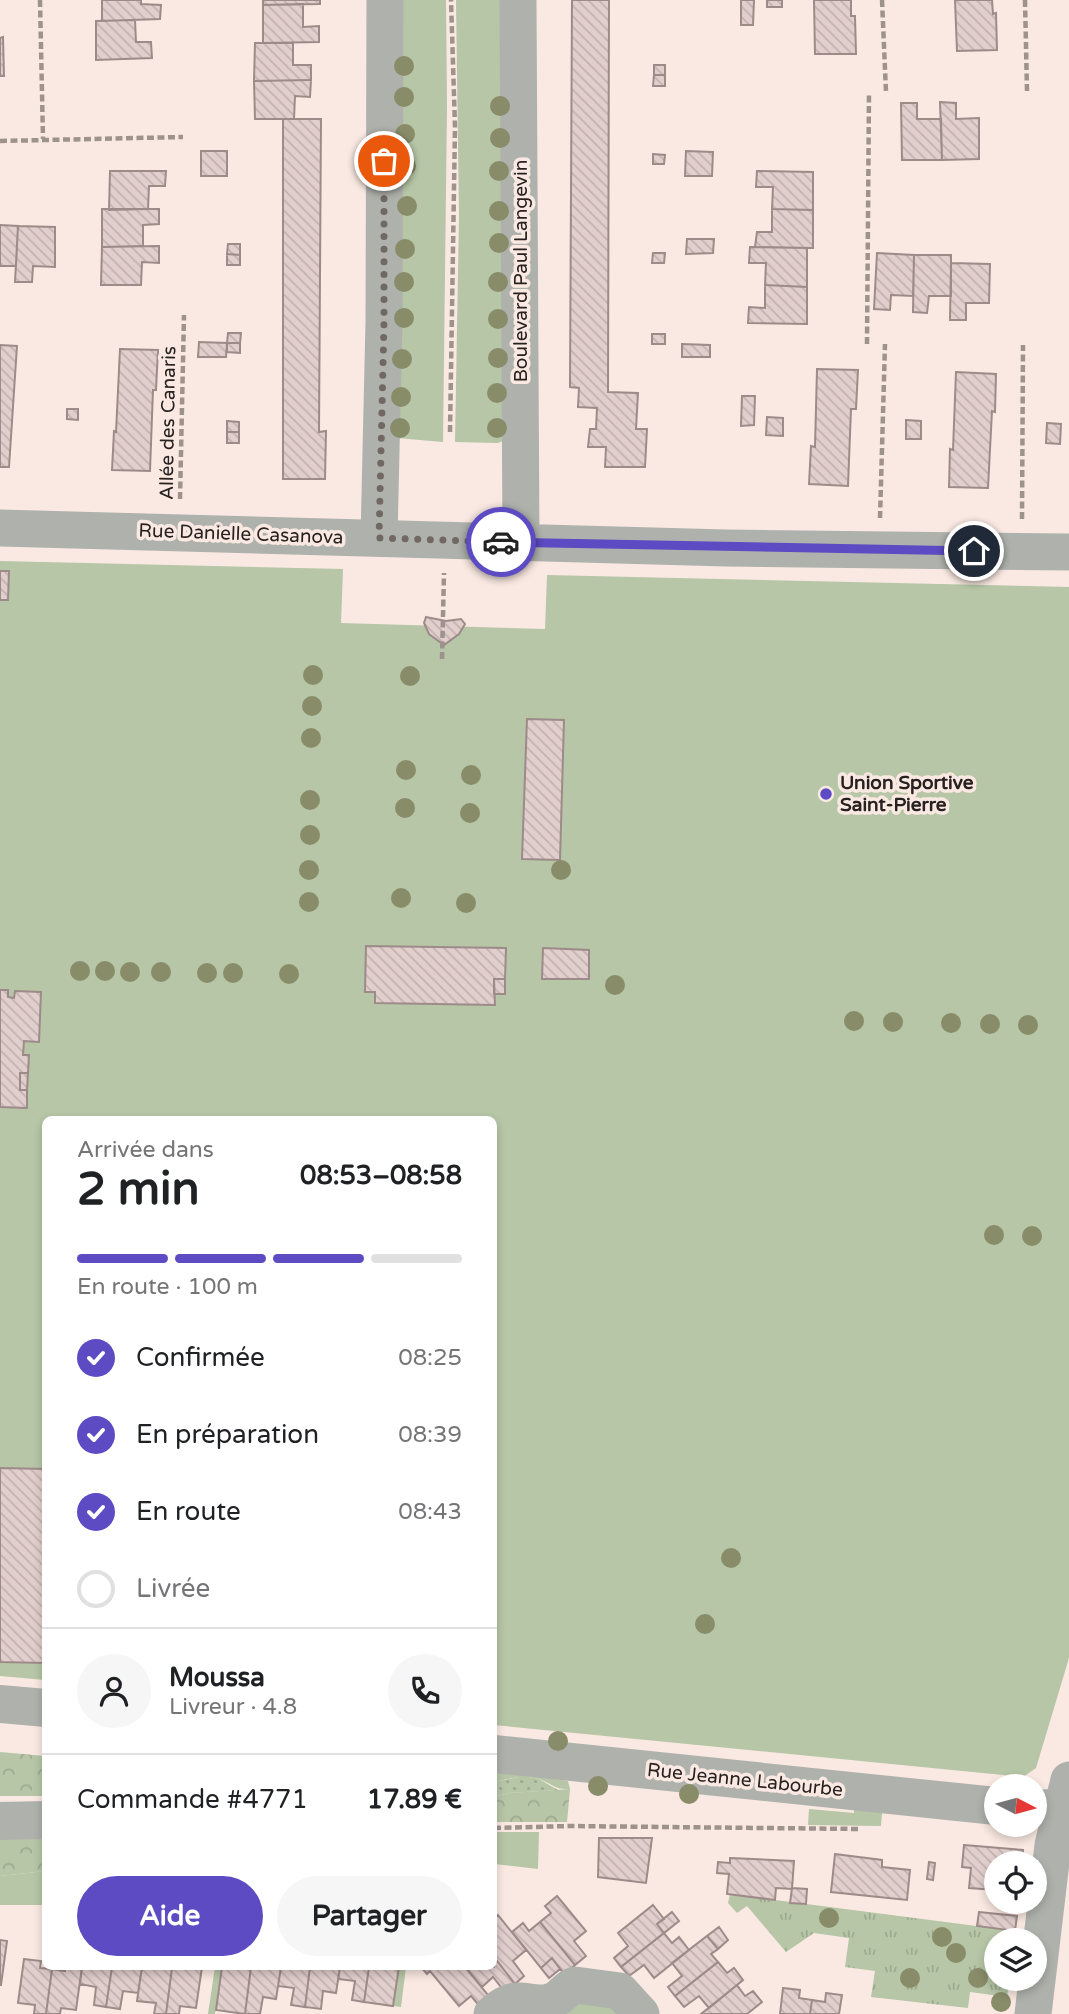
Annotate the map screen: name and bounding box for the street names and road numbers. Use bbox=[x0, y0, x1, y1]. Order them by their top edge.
street label: Boulevard Paul Langevin bbox=[510, 160, 532, 382]
street label: Allée des Canaris bbox=[156, 346, 180, 500]
street label: Rue Danielle Casanova bbox=[138, 519, 344, 549]
street label: Rue Jeanne Labourbe bbox=[646, 1759, 844, 1801]

